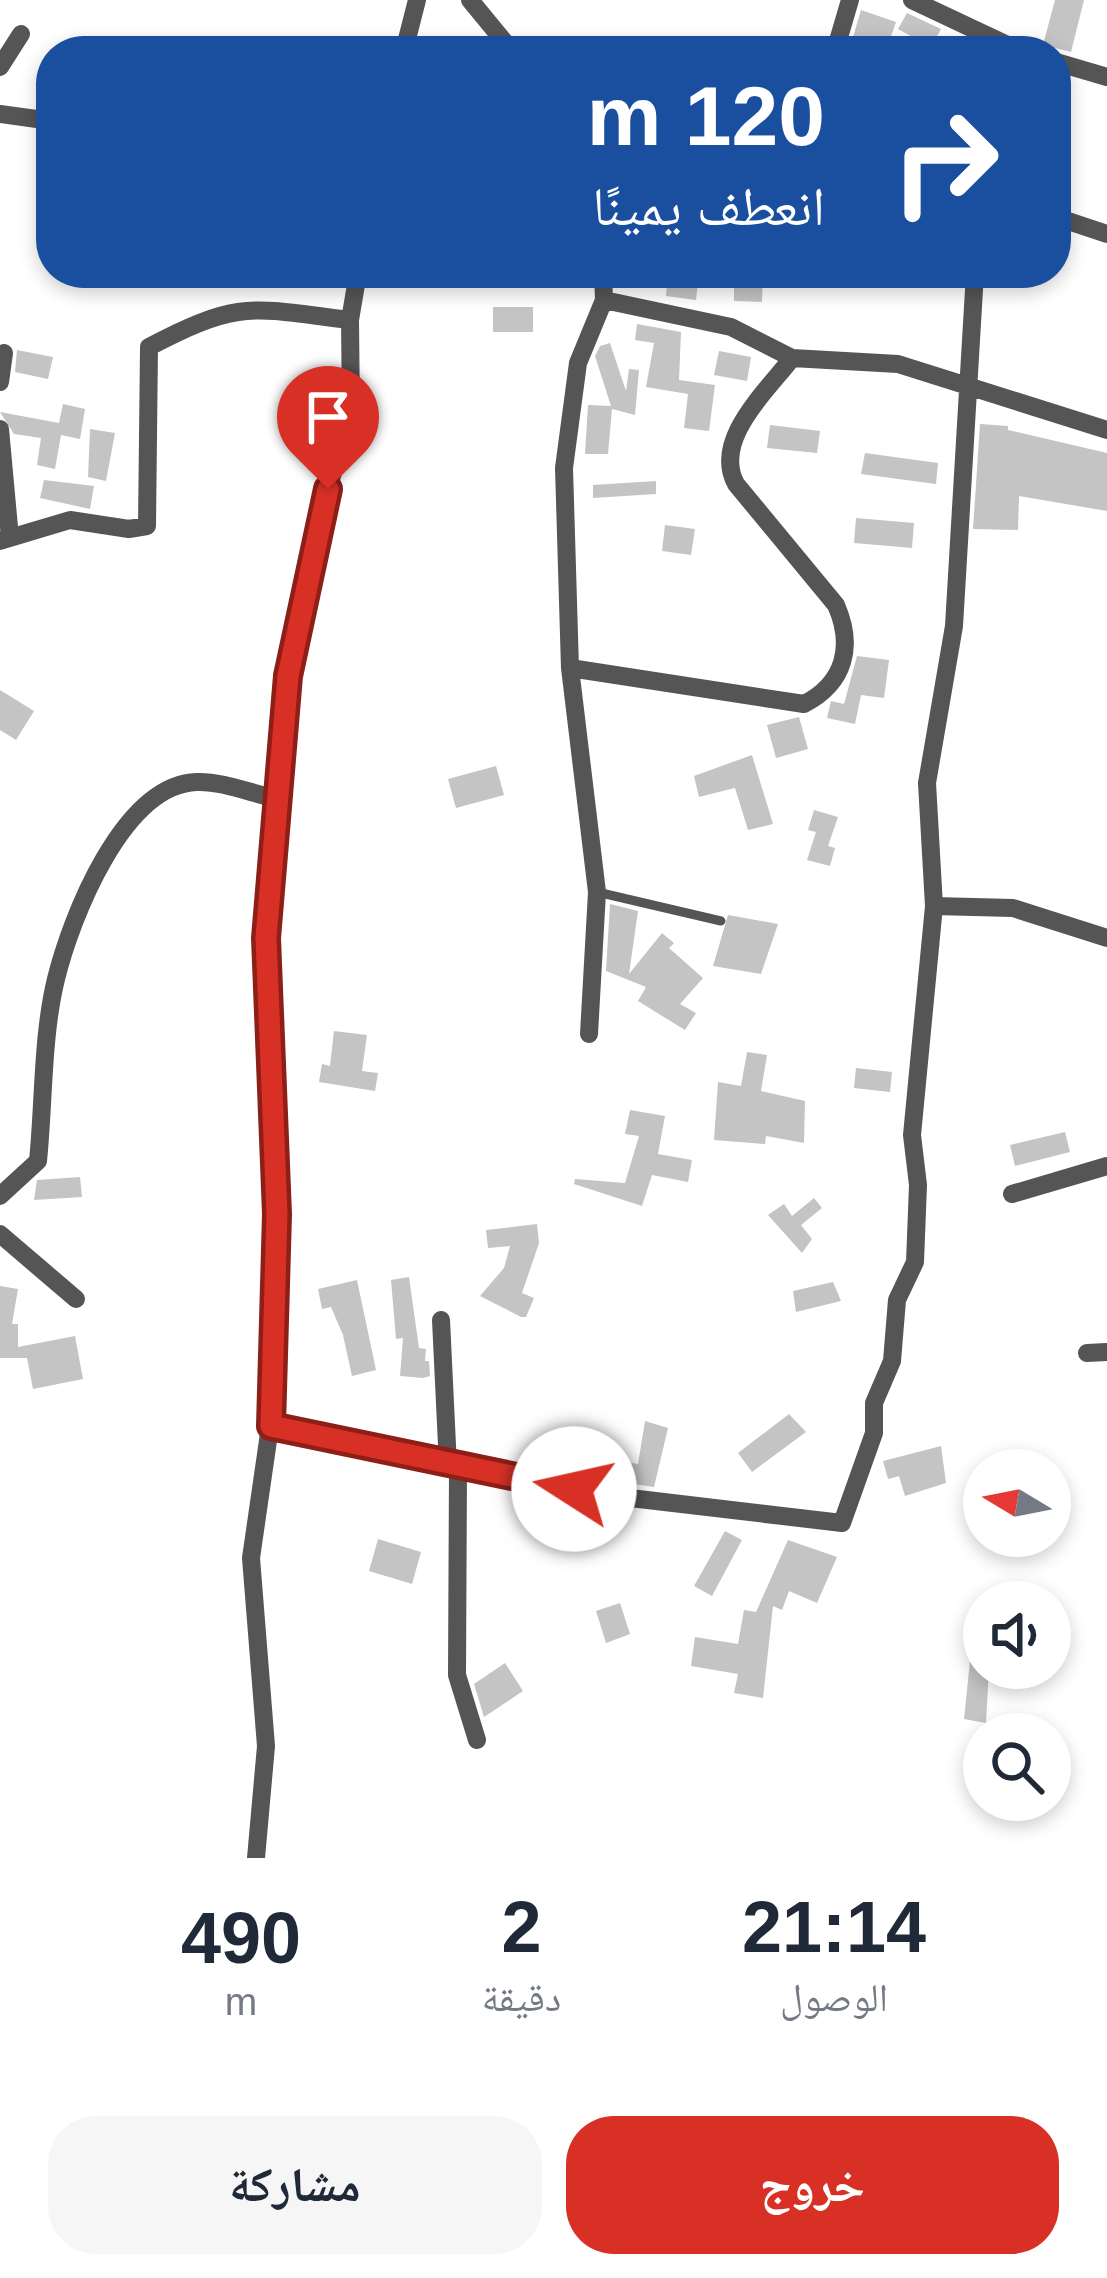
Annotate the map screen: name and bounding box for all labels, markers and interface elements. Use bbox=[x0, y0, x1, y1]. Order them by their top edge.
text: 120 m bbox=[587, 69, 825, 163]
icon: right bbox=[867, 84, 1023, 240]
text: انعطف يمينًا bbox=[592, 176, 825, 236]
pin bbox=[277, 366, 379, 489]
icon: arrive bbox=[295, 384, 361, 450]
position arrow bbox=[511, 1426, 637, 1552]
north arrow bbox=[963, 1449, 1071, 1557]
map controls bbox=[963, 1449, 1071, 1821]
button: sound bbox=[963, 1581, 1071, 1689]
button: search bbox=[963, 1713, 1071, 1821]
text: 2 bbox=[501, 1887, 542, 1967]
text: 21:14 bbox=[742, 1887, 926, 1967]
text: 490 bbox=[181, 1898, 301, 1978]
text: دقيقة bbox=[482, 1976, 561, 2019]
text: الوصول bbox=[780, 1976, 888, 2019]
text: m bbox=[225, 1980, 257, 2023]
button: مشاركة bbox=[48, 2116, 542, 2254]
button: خروج bbox=[566, 2116, 1059, 2254]

